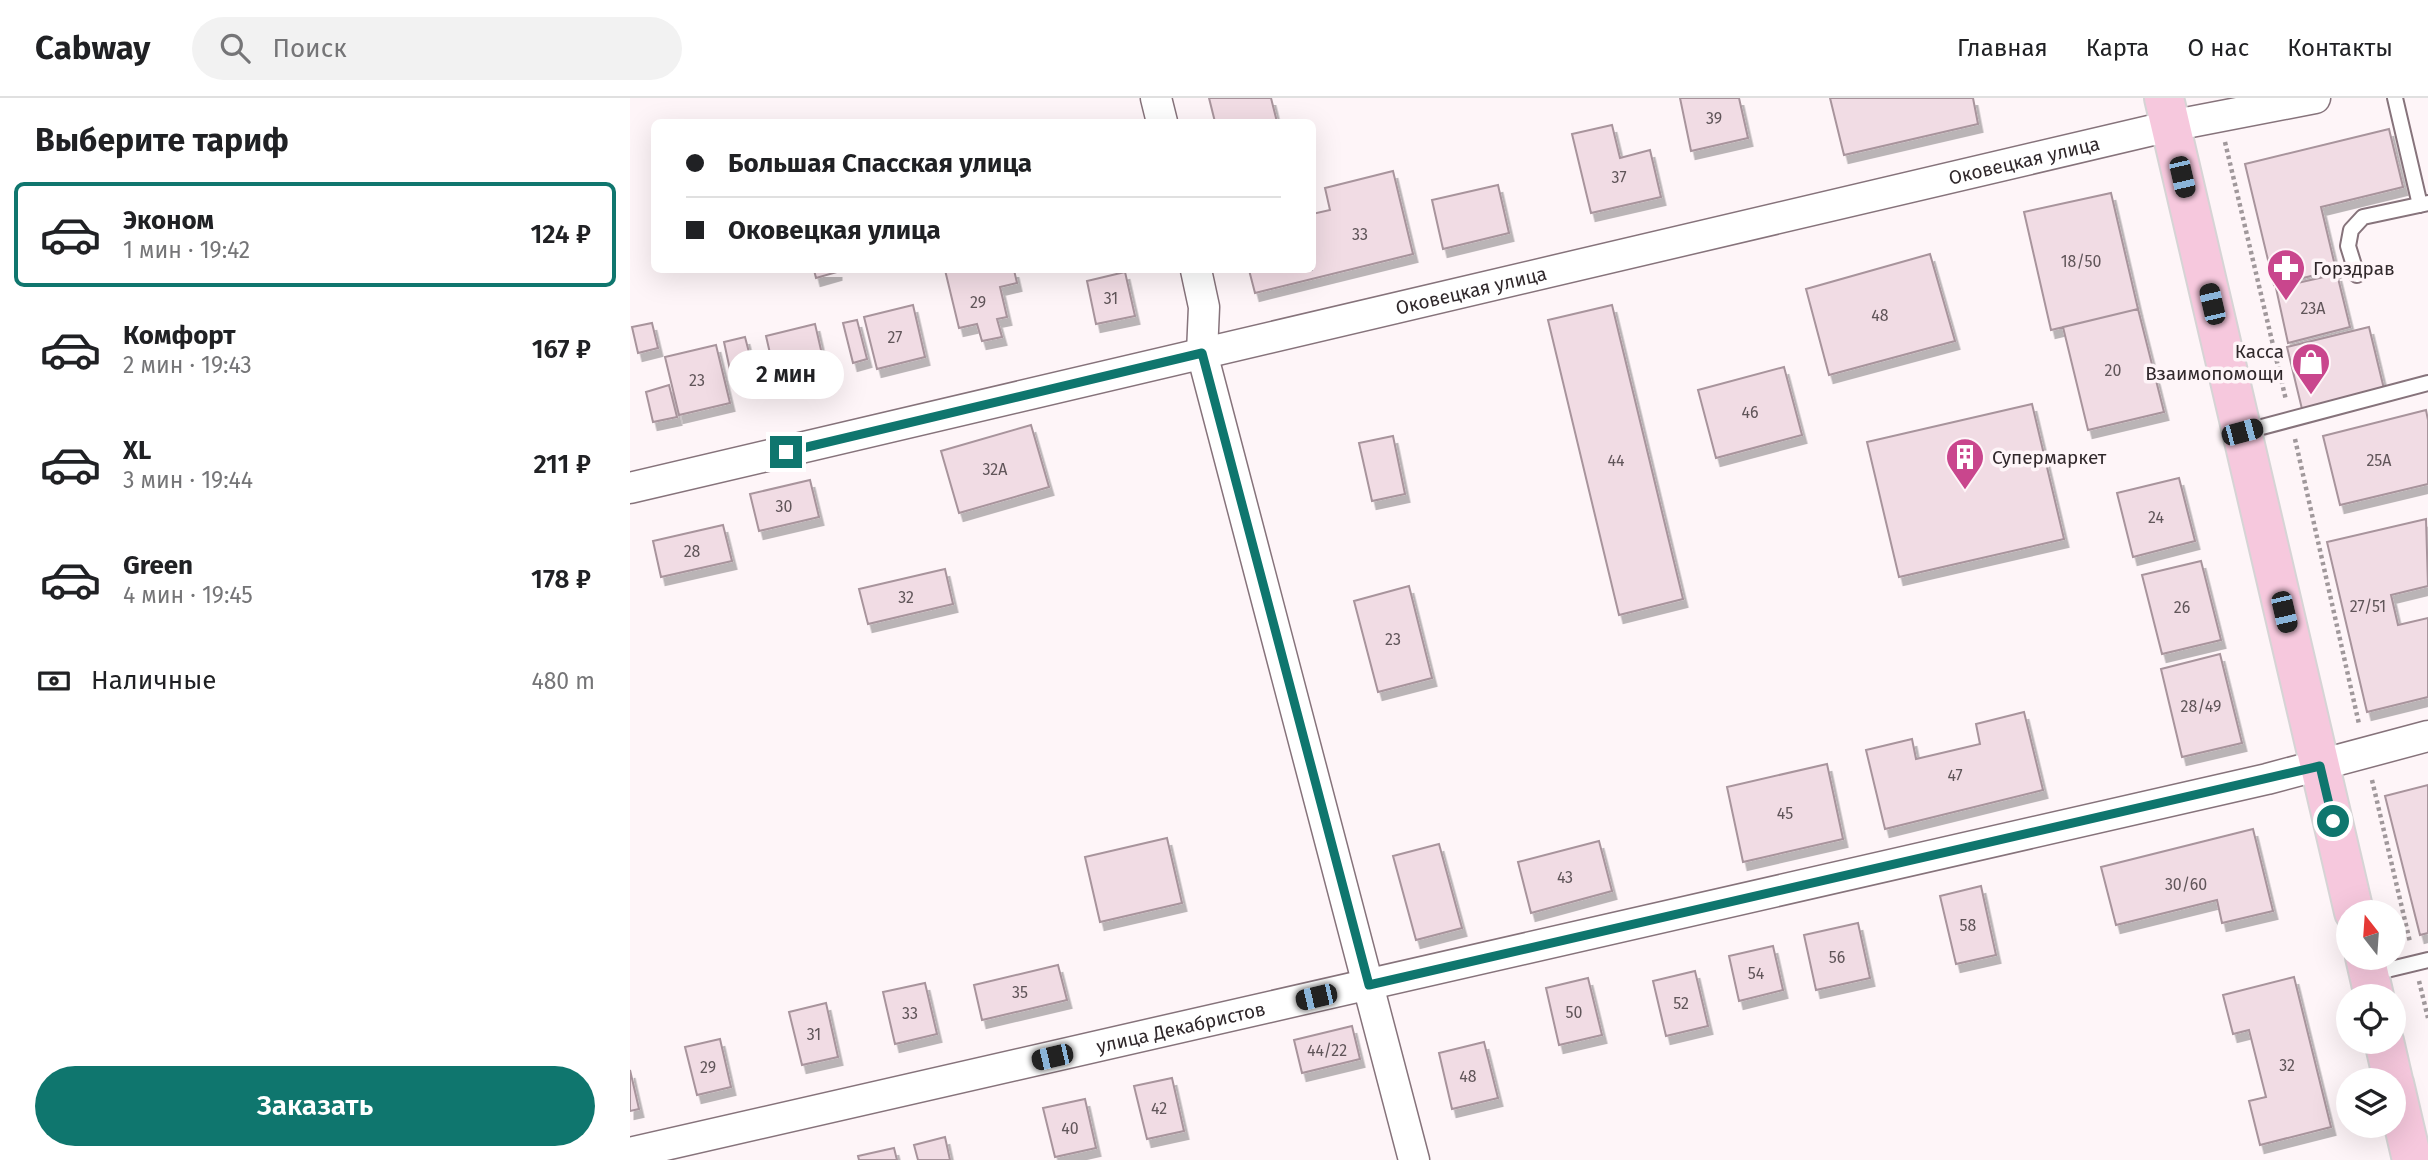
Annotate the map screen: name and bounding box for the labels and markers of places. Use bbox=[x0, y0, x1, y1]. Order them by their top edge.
pharmacy icon: Горздрав bbox=[2265, 247, 2307, 302]
place label: Горздрав bbox=[2313, 257, 2395, 280]
place label: Касса Взаимопомощи bbox=[2145, 340, 2284, 385]
shop icon: Касса Взаимопомощи bbox=[2290, 341, 2332, 396]
building icon: Супермаркет bbox=[1944, 436, 1986, 491]
place label: Супермаркет bbox=[1992, 446, 2107, 469]

